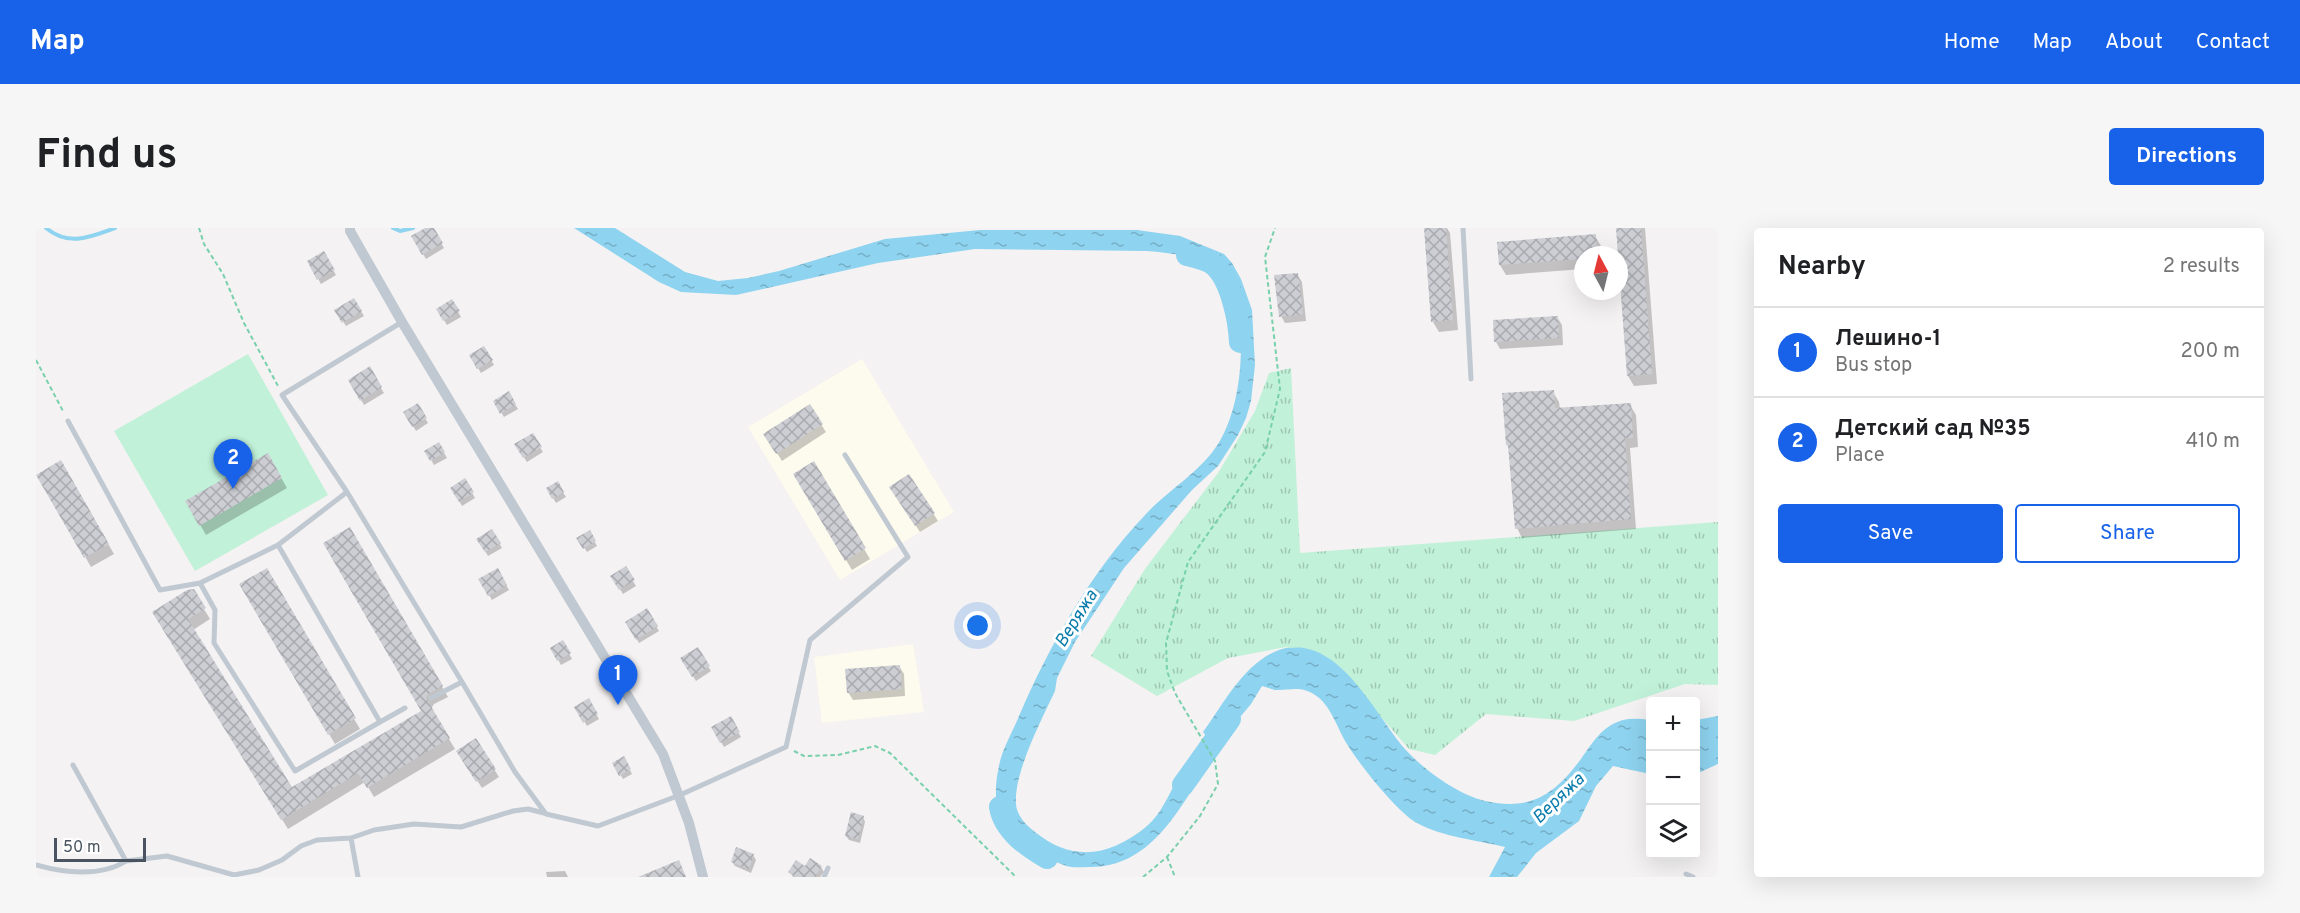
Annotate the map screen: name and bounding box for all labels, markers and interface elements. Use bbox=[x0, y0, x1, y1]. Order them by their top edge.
text: Map bbox=[30, 24, 85, 60]
text: Home bbox=[1944, 29, 2000, 56]
text: Map bbox=[2033, 29, 2072, 56]
text: About bbox=[2105, 29, 2163, 56]
text: Contact bbox=[2196, 29, 2270, 56]
button: Directions bbox=[2109, 128, 2264, 185]
text: Find us bbox=[36, 130, 177, 183]
north arrow bbox=[1574, 246, 1628, 300]
text: Nearby bbox=[1778, 251, 1866, 284]
text: 2 results bbox=[2163, 254, 2240, 280]
text: Лешино-1 bbox=[1835, 326, 1941, 353]
text: 1 bbox=[1794, 339, 1802, 365]
text: 200 m bbox=[2181, 339, 2240, 365]
text: Bus stop bbox=[1835, 353, 1912, 379]
text: Детский сад №35 bbox=[1835, 416, 2031, 443]
text: 2 bbox=[1791, 429, 1804, 455]
text: 410 m bbox=[2186, 429, 2240, 455]
pin: 2 bbox=[214, 440, 252, 489]
text: Place bbox=[1835, 443, 1885, 469]
button: Save bbox=[1778, 504, 2003, 563]
button: Share bbox=[2015, 504, 2240, 563]
water label: Веряжа bbox=[1050, 585, 1104, 652]
your location bbox=[963, 611, 992, 640]
pin: 1 bbox=[598, 656, 638, 705]
map controls bbox=[1646, 697, 1700, 859]
button: + bbox=[1646, 697, 1700, 751]
button: − bbox=[1646, 751, 1700, 805]
water label: Веряжа bbox=[1528, 768, 1590, 829]
button: layers bbox=[1646, 805, 1700, 859]
scale bar bbox=[54, 835, 146, 862]
text: 50 m bbox=[63, 838, 101, 858]

